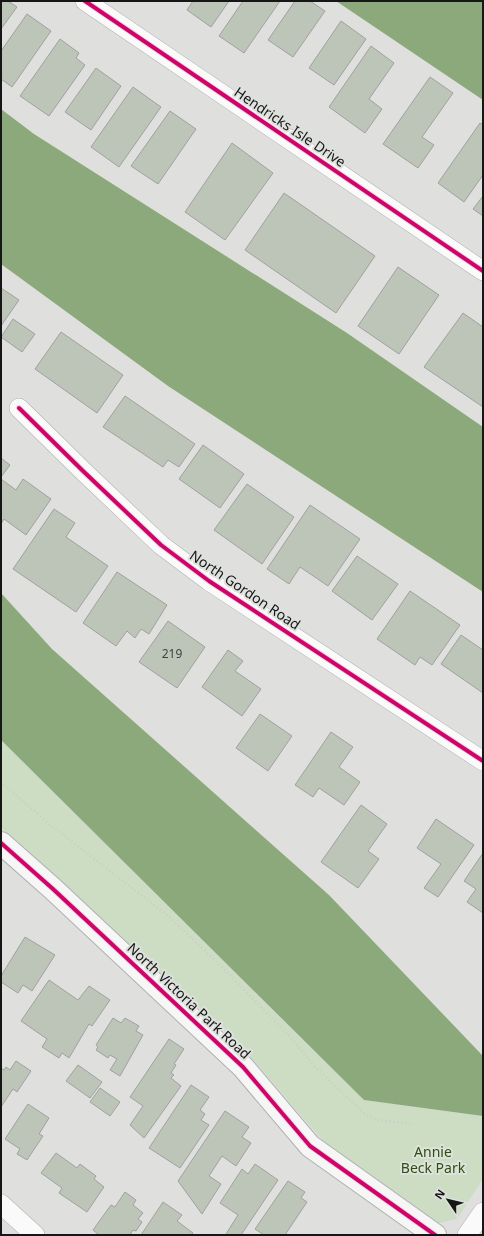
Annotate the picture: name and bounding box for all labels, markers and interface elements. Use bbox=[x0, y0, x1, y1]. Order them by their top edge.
street label: Hendricks Isle Drive bbox=[231, 82, 350, 171]
street label: North Gordon Road bbox=[186, 546, 304, 634]
house number: 219 bbox=[162, 645, 182, 662]
street label: North Victoria Park Road bbox=[124, 938, 255, 1063]
park label: Annie Beck Park bbox=[401, 1142, 466, 1177]
north arrow bbox=[428, 1180, 468, 1220]
text: N bbox=[431, 1186, 448, 1202]

